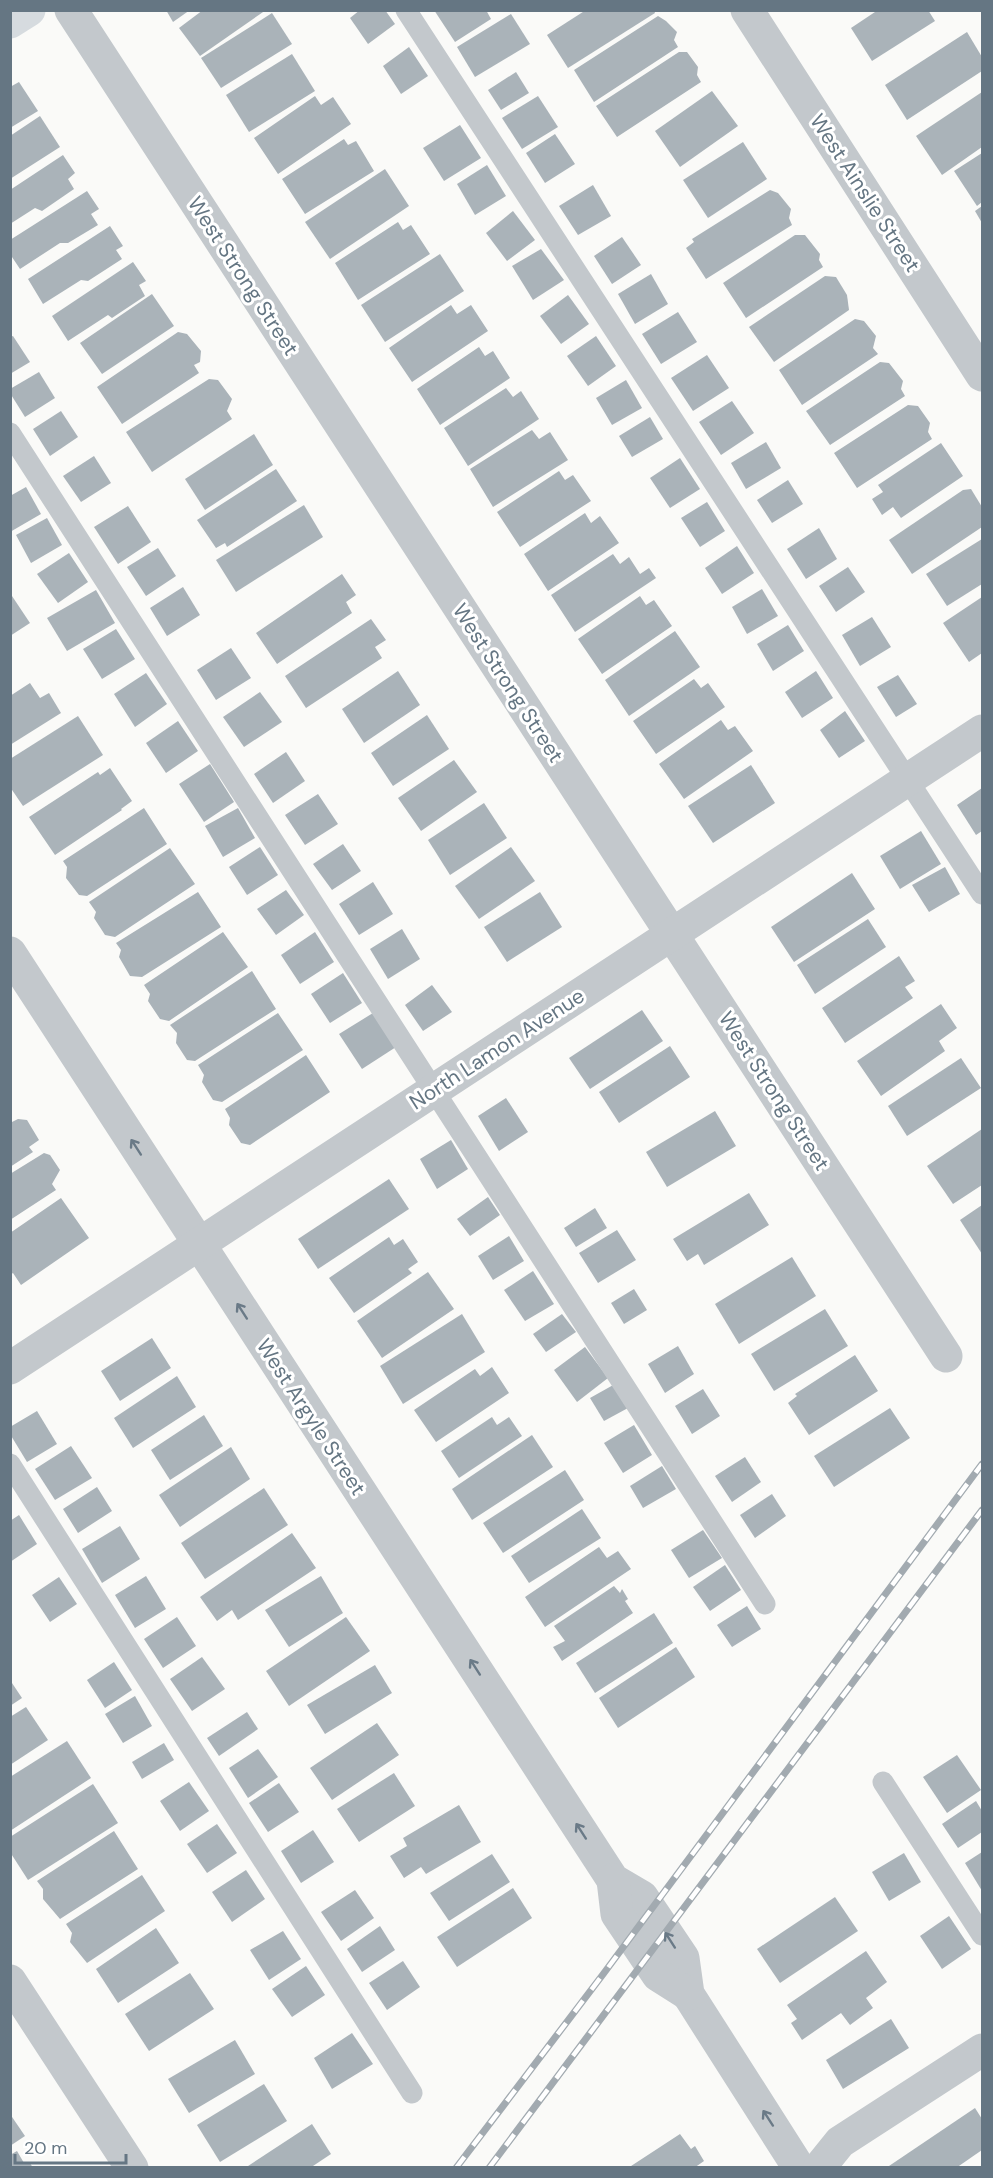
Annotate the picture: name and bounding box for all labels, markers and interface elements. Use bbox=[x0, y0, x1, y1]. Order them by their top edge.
street label: West Ainslie Street bbox=[803, 108, 927, 278]
street label: West Strong Street bbox=[181, 191, 305, 361]
street label: West Strong Street bbox=[446, 598, 570, 768]
street label: North Lamon Avenue bbox=[404, 982, 590, 1116]
street label: West Strong Street bbox=[712, 1006, 836, 1176]
one-way arrow bbox=[130, 1139, 142, 1156]
one-way arrow bbox=[235, 1302, 248, 1319]
street label: West Argyle Street bbox=[250, 1333, 372, 1501]
one-way arrow bbox=[468, 1659, 481, 1676]
one-way arrow bbox=[575, 1823, 587, 1839]
one-way arrow bbox=[664, 1931, 677, 1948]
one-way arrow bbox=[761, 2110, 774, 2127]
scale bar bbox=[15, 2127, 126, 2165]
text: 20 m bbox=[24, 2136, 67, 2160]

